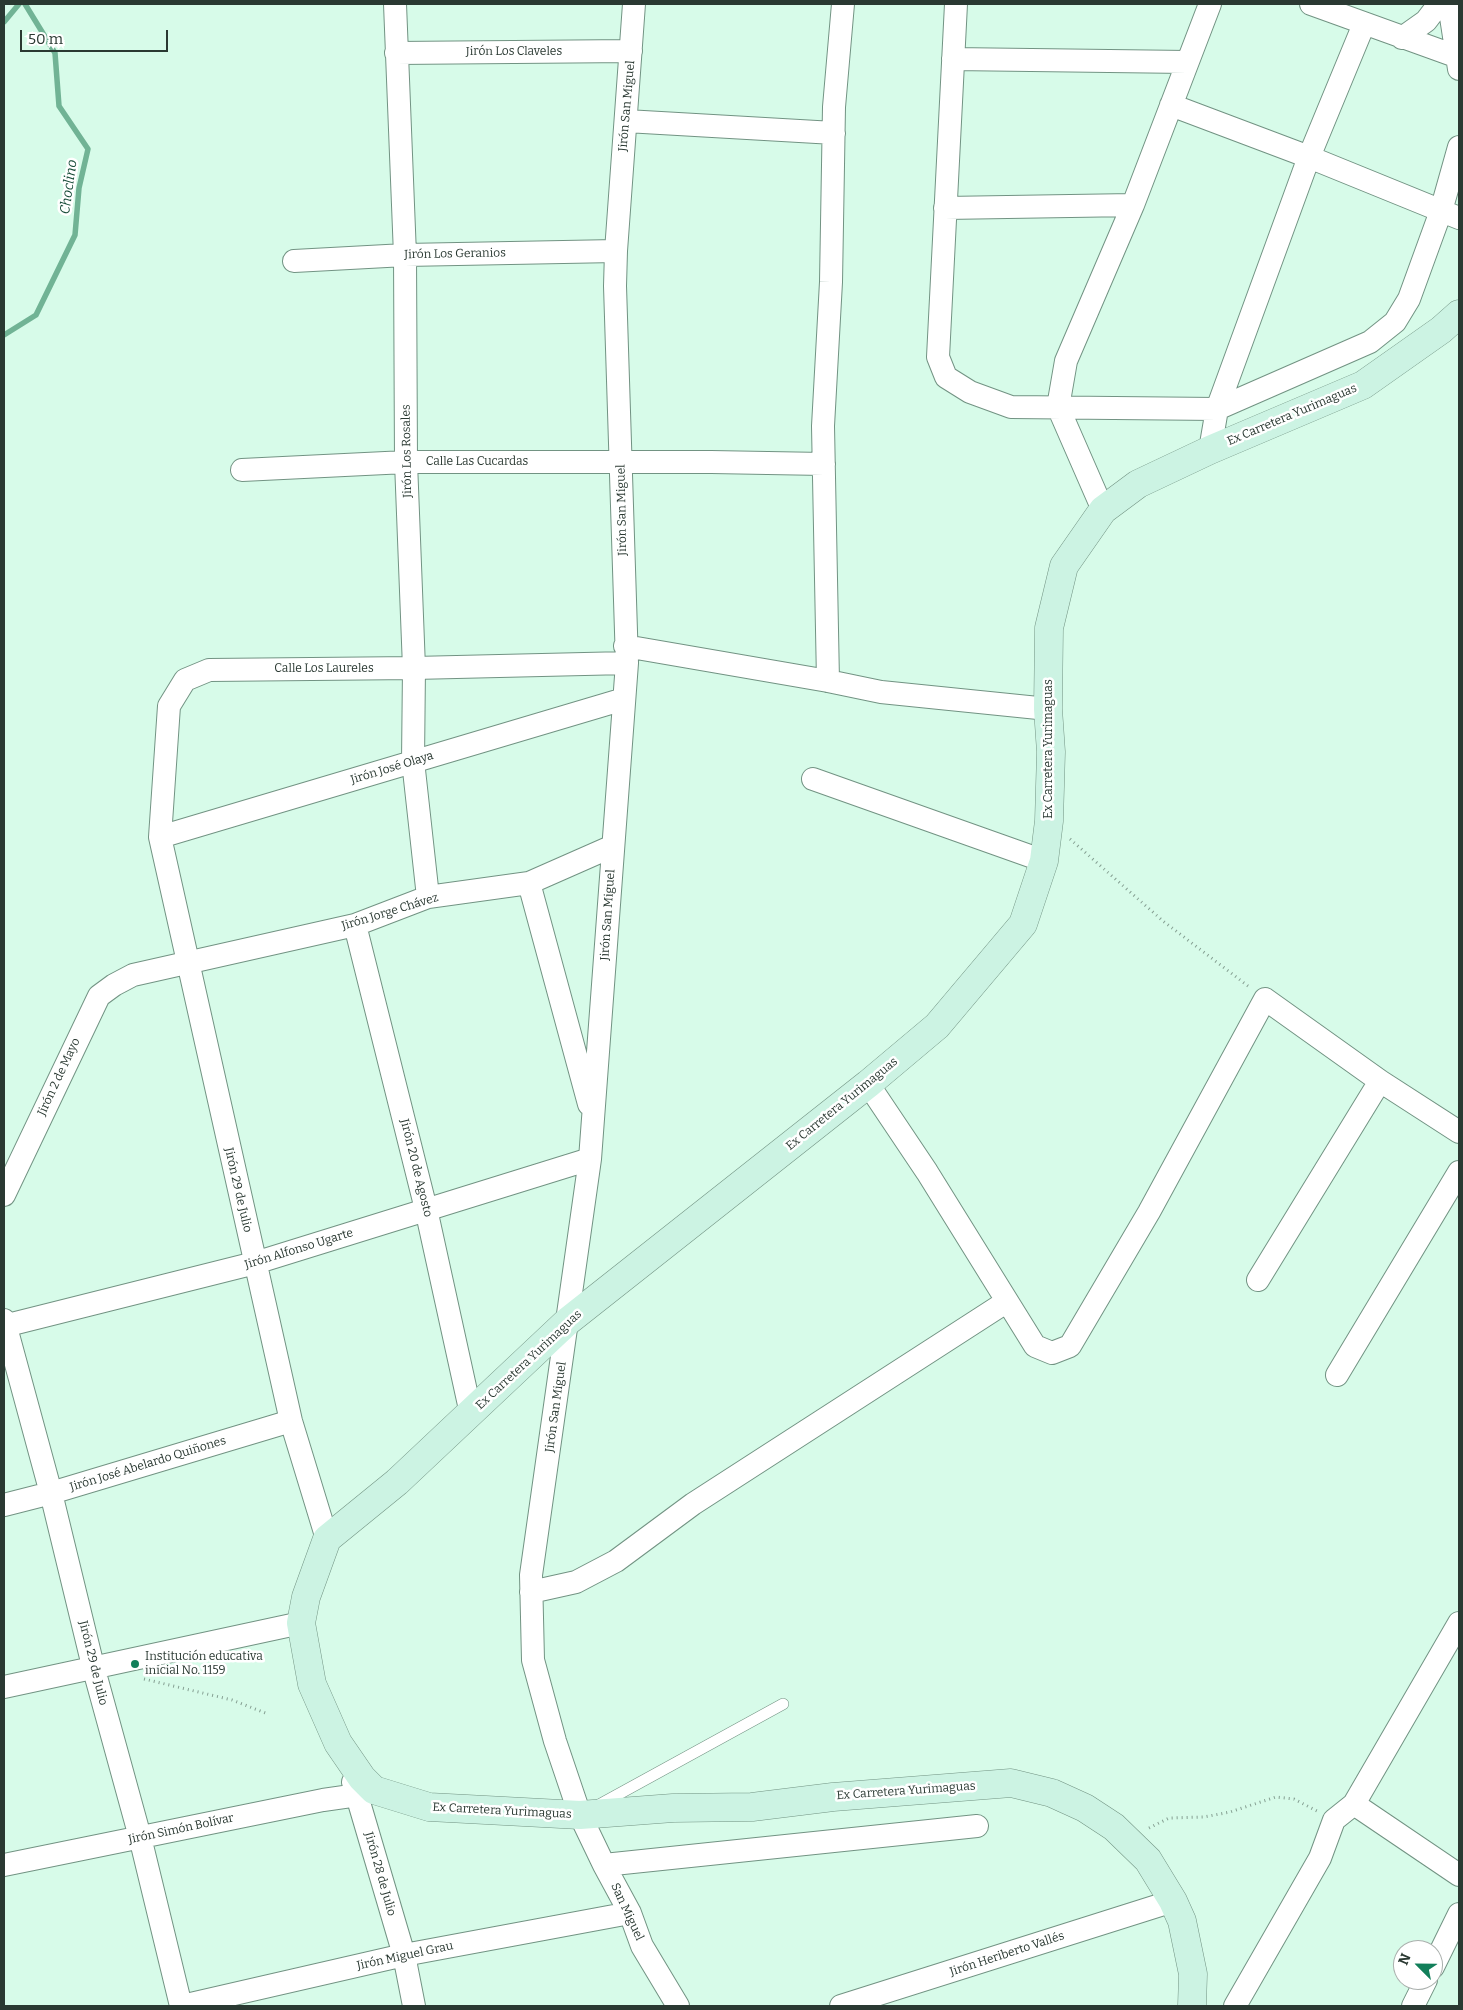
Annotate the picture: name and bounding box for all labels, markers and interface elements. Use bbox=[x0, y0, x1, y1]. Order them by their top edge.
scale bar bbox=[22, 20, 170, 52]
text: 50 m bbox=[28, 30, 63, 48]
street label: Jirón Los Claveles bbox=[466, 45, 562, 59]
street label: Jirón San Miguel bbox=[616, 60, 638, 152]
water label: Choclino bbox=[57, 159, 81, 215]
street label: Jirón Los Geranios bbox=[404, 246, 506, 262]
street label: Ex Carretera Yurimaguas bbox=[1225, 381, 1359, 449]
street label: Jirón Los Rosales bbox=[399, 404, 415, 498]
street label: Calle Las Cucardas bbox=[426, 455, 528, 469]
street label: Jirón San Miguel bbox=[614, 464, 630, 556]
street label: Calle Los Laureles bbox=[274, 662, 374, 676]
street label: Ex Carretera Yurimaguas bbox=[1042, 679, 1056, 819]
street label: Jirón José Olaya bbox=[349, 749, 435, 787]
street label: Jirón San Miguel bbox=[598, 869, 618, 961]
street label: Jirón Jorge Chávez bbox=[340, 890, 440, 934]
street label: Jirón 2 de Mayo bbox=[35, 1036, 83, 1118]
street label: Ex Carretera Yurimaguas bbox=[783, 1055, 901, 1153]
street label: Jirón 20 de Agosto bbox=[397, 1117, 435, 1219]
street label: Jirón 29 de Julio bbox=[221, 1146, 255, 1234]
street label: Jirón Alfonso Ugarte bbox=[243, 1226, 355, 1272]
street label: Ex Carretera Yurimaguas bbox=[473, 1307, 585, 1413]
street label: Jirón San Miguel bbox=[543, 1361, 569, 1453]
street label: Jirón José Abelardo Quiñones bbox=[68, 1433, 228, 1495]
street label: Jirón 29 de Julio bbox=[76, 1619, 110, 1707]
place label: Institución educativa inicial No. 1159 bbox=[145, 1650, 263, 1678]
marker: Institución educativa inicial No. 1159 bbox=[129, 1658, 141, 1670]
street label: Ex Carretera Yurimaguas bbox=[836, 1779, 976, 1803]
street label: Ex Carretera Yurimaguas bbox=[432, 1800, 572, 1822]
street label: Jirón Simón Bolívar bbox=[127, 1811, 235, 1847]
street label: Jirón 28 de Julio bbox=[361, 1830, 399, 1918]
street label: San Miguel bbox=[607, 1881, 647, 1943]
street label: Jirón Heriberto Vallés bbox=[948, 1929, 1066, 1979]
street label: Jirón Miguel Grau bbox=[356, 1939, 454, 1973]
north arrow bbox=[1393, 1940, 1443, 1990]
text: N bbox=[1395, 1951, 1415, 1968]

